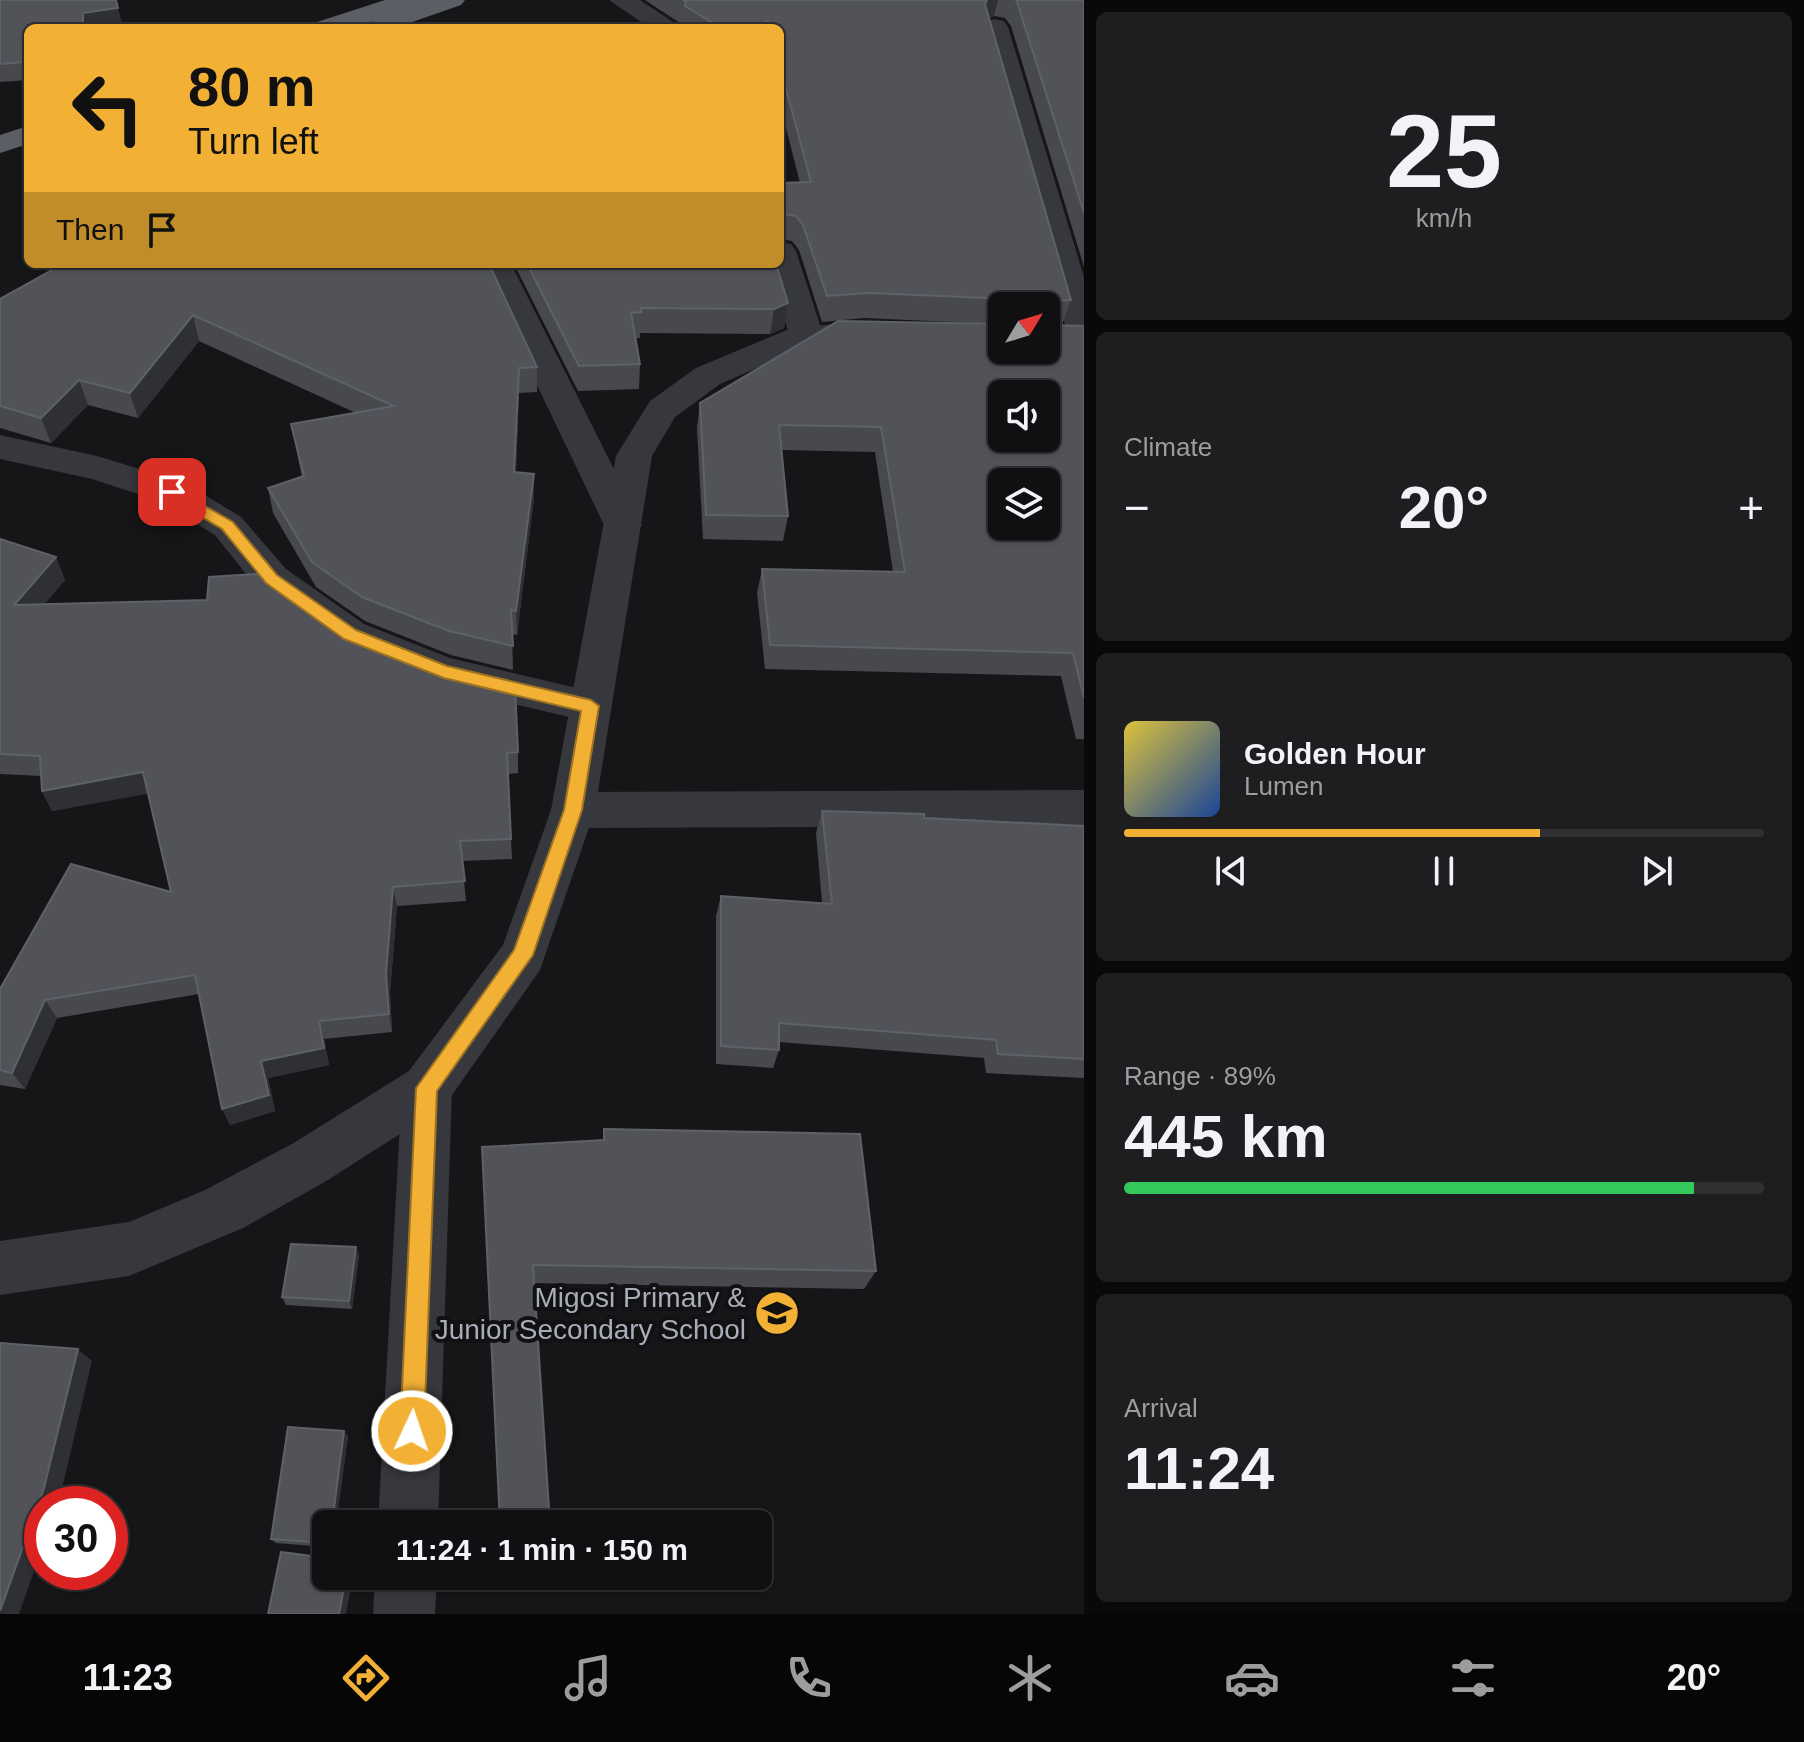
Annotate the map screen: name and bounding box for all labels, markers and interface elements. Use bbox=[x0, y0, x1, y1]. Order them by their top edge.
text: 80 m bbox=[188, 55, 316, 118]
icon: left bbox=[56, 56, 160, 160]
text: 25 bbox=[1386, 93, 1502, 209]
text: Turn left bbox=[188, 121, 319, 162]
text: km/h bbox=[1416, 203, 1472, 233]
icon: arrive bbox=[140, 208, 184, 252]
text: Then bbox=[56, 213, 124, 246]
north arrow bbox=[988, 292, 1060, 364]
map controls bbox=[988, 292, 1060, 540]
button: sound bbox=[988, 380, 1060, 452]
text: Climate bbox=[1124, 432, 1212, 462]
pin bbox=[138, 458, 206, 526]
button: layers bbox=[988, 468, 1060, 540]
icon: arrive bbox=[150, 470, 194, 514]
text: 20° bbox=[1399, 474, 1489, 541]
text: − bbox=[1124, 483, 1150, 532]
text: + bbox=[1738, 483, 1764, 532]
text: Golden Hour bbox=[1244, 737, 1426, 770]
text: Lumen bbox=[1244, 771, 1324, 801]
icon: previous bbox=[1209, 849, 1253, 893]
icon: pause bbox=[1422, 849, 1466, 893]
icon: next bbox=[1635, 849, 1679, 893]
text: Range · 89% bbox=[1124, 1061, 1276, 1091]
text: 445 km bbox=[1124, 1103, 1328, 1170]
place label: Migosi Primary & Junior Secondary School bbox=[435, 1282, 746, 1345]
school or university icon: Migosi Primary & Junior Secondary School bbox=[753, 1289, 801, 1337]
position arrow bbox=[370, 1389, 454, 1473]
text: Arrival bbox=[1124, 1393, 1198, 1423]
text: 11:24 bbox=[1124, 1435, 1274, 1502]
speed limit sign: 30 bbox=[24, 1486, 128, 1590]
text: 11:24 · 1 min · 150 m bbox=[396, 1533, 688, 1566]
icon: directions bbox=[338, 1650, 394, 1706]
icon: music bbox=[560, 1650, 616, 1706]
icon: phone bbox=[781, 1650, 837, 1706]
icon: climate bbox=[1002, 1650, 1058, 1706]
icon: car bbox=[1224, 1650, 1280, 1706]
icon: filters bbox=[1445, 1650, 1501, 1706]
text: 11:23 bbox=[83, 1657, 173, 1698]
text: 20° bbox=[1667, 1657, 1721, 1698]

